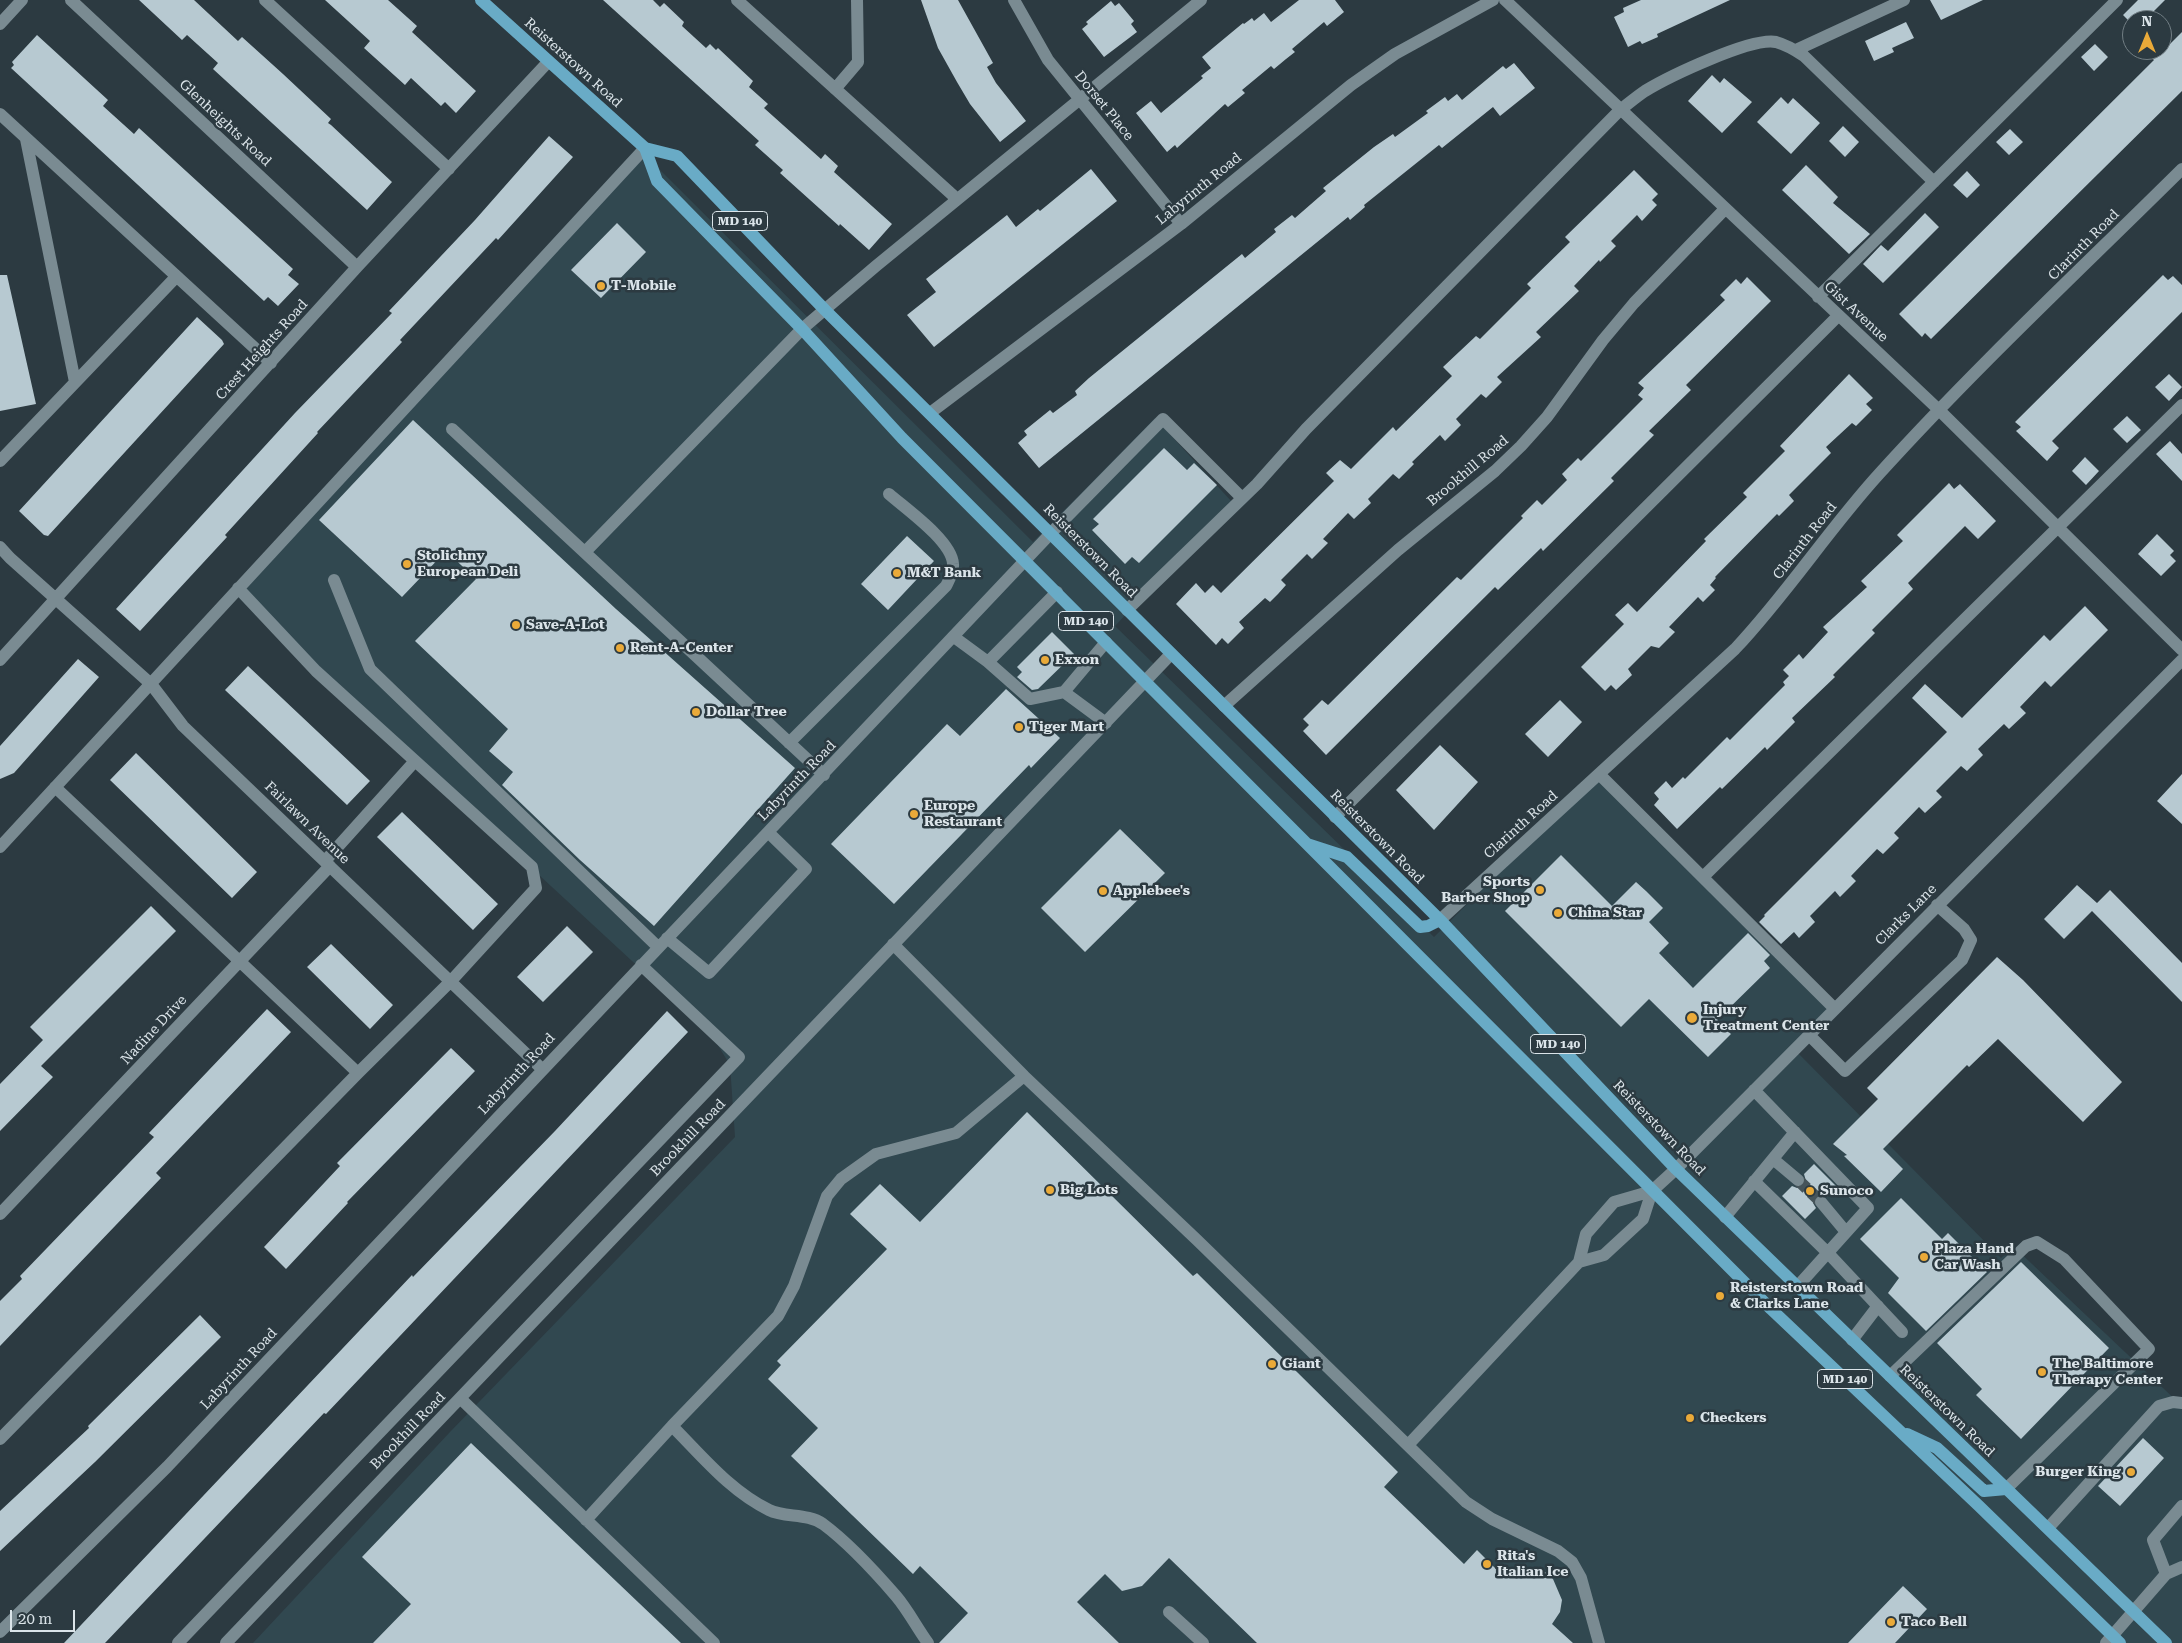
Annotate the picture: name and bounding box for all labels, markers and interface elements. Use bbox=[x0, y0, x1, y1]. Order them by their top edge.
north arrow bbox=[2122, 10, 2172, 60]
text: N bbox=[2142, 13, 2152, 29]
street label: Reisterstown Road bbox=[521, 15, 625, 111]
street label: Dorset Place bbox=[1071, 68, 1137, 144]
street label: Glenheights Road bbox=[176, 76, 274, 170]
street label: Labyrinth Road bbox=[1153, 149, 1245, 229]
street label: Clarinth Road bbox=[2045, 206, 2123, 284]
road number: MD 140 bbox=[712, 212, 768, 230]
place label: T-Mobile bbox=[611, 278, 676, 294]
street label: Gist Avenue bbox=[1821, 278, 1891, 346]
marker: T-Mobile bbox=[595, 280, 607, 292]
street label: Crest Heights Road bbox=[212, 296, 312, 404]
street label: Brookhill Road bbox=[1424, 432, 1512, 510]
street label: Clarinth Road bbox=[1770, 499, 1840, 583]
street label: Reisterstown Road bbox=[1040, 501, 1140, 601]
place label: Stolichny European Deli bbox=[417, 548, 518, 580]
marker: Stolichny European Deli bbox=[401, 558, 413, 570]
place label: M&T Bank bbox=[907, 565, 981, 581]
marker: M&T Bank bbox=[891, 567, 903, 579]
road number: MD 140 bbox=[1058, 612, 1114, 630]
place label: Save-A-Lot bbox=[526, 617, 605, 633]
marker: Save-A-Lot bbox=[510, 619, 522, 631]
place label: Rent-A-Center bbox=[630, 640, 733, 656]
marker: Rent-A-Center bbox=[614, 642, 626, 654]
place label: Exxon bbox=[1055, 652, 1099, 668]
marker: Exxon bbox=[1039, 654, 1051, 666]
place label: Dollar Tree bbox=[706, 704, 787, 720]
marker: Dollar Tree bbox=[690, 706, 702, 718]
place label: Tiger Mart bbox=[1029, 719, 1104, 735]
marker: Tiger Mart bbox=[1013, 721, 1025, 733]
street label: Labyrinth Road bbox=[755, 737, 839, 825]
street label: Fairlawn Avenue bbox=[261, 778, 353, 868]
street label: Reisterstown Road bbox=[1327, 787, 1427, 887]
street label: Clarinth Road bbox=[1481, 788, 1561, 862]
place label: Europe Restaurant bbox=[924, 798, 1002, 830]
marker: Europe Restaurant bbox=[908, 808, 920, 820]
place label: Sports Barber Shop bbox=[1441, 874, 1530, 906]
street label: Clarks Lane bbox=[1872, 881, 1940, 949]
place label: Applebee's bbox=[1113, 883, 1190, 899]
marker: Sports Barber Shop bbox=[1534, 884, 1546, 896]
marker: Applebee's bbox=[1097, 885, 1109, 897]
place label: China Star bbox=[1568, 905, 1642, 921]
marker: China Star bbox=[1552, 907, 1564, 919]
street label: Nadine Drive bbox=[118, 992, 190, 1068]
place label: Injury Treatment Center bbox=[1703, 1002, 1829, 1034]
marker: Injury Treatment Center bbox=[1685, 1011, 1699, 1025]
street label: Labyrinth Road bbox=[475, 1030, 559, 1118]
road number: MD 140 bbox=[1530, 1034, 1586, 1054]
street label: Reisterstown Road bbox=[1609, 1077, 1709, 1179]
street label: Brookhill Road bbox=[647, 1096, 729, 1180]
place label: Big Lots bbox=[1060, 1182, 1118, 1198]
place label: Sunoco bbox=[1820, 1183, 1874, 1199]
marker: Big Lots bbox=[1044, 1184, 1056, 1196]
marker: Sunoco bbox=[1804, 1185, 1816, 1197]
place label: Plaza Hand Car Wash bbox=[1934, 1241, 2014, 1274]
marker: Plaza Hand Car Wash bbox=[1918, 1251, 1930, 1263]
place label: Reisterstown Road & Clarks Lane bbox=[1730, 1280, 1863, 1312]
marker: Reisterstown Road & Clarks Lane bbox=[1714, 1290, 1726, 1302]
street label: Labyrinth Road bbox=[197, 1325, 281, 1413]
place label: Giant bbox=[1282, 1356, 1321, 1372]
place label: The Baltimore Therapy Center bbox=[2052, 1356, 2163, 1388]
marker: Giant bbox=[1266, 1358, 1278, 1370]
street label: Reisterstown Road bbox=[1896, 1361, 1998, 1461]
marker: The Baltimore Therapy Center bbox=[2036, 1366, 2048, 1378]
road number: MD 140 bbox=[1818, 1370, 1872, 1388]
street label: Brookhill Road bbox=[367, 1389, 449, 1473]
place label: Checkers bbox=[1700, 1410, 1767, 1426]
marker: Checkers bbox=[1684, 1412, 1696, 1424]
place label: Burger King bbox=[2035, 1464, 2121, 1480]
marker: Burger King bbox=[2125, 1466, 2137, 1478]
place label: Rita's Italian Ice bbox=[1497, 1548, 1568, 1580]
marker: Rita's Italian Ice bbox=[1481, 1558, 1493, 1570]
scale bar bbox=[12, 1600, 78, 1632]
text: 20 m bbox=[18, 1610, 52, 1628]
place label: Taco Bell bbox=[1901, 1614, 1967, 1630]
marker: Taco Bell bbox=[1885, 1616, 1897, 1628]

